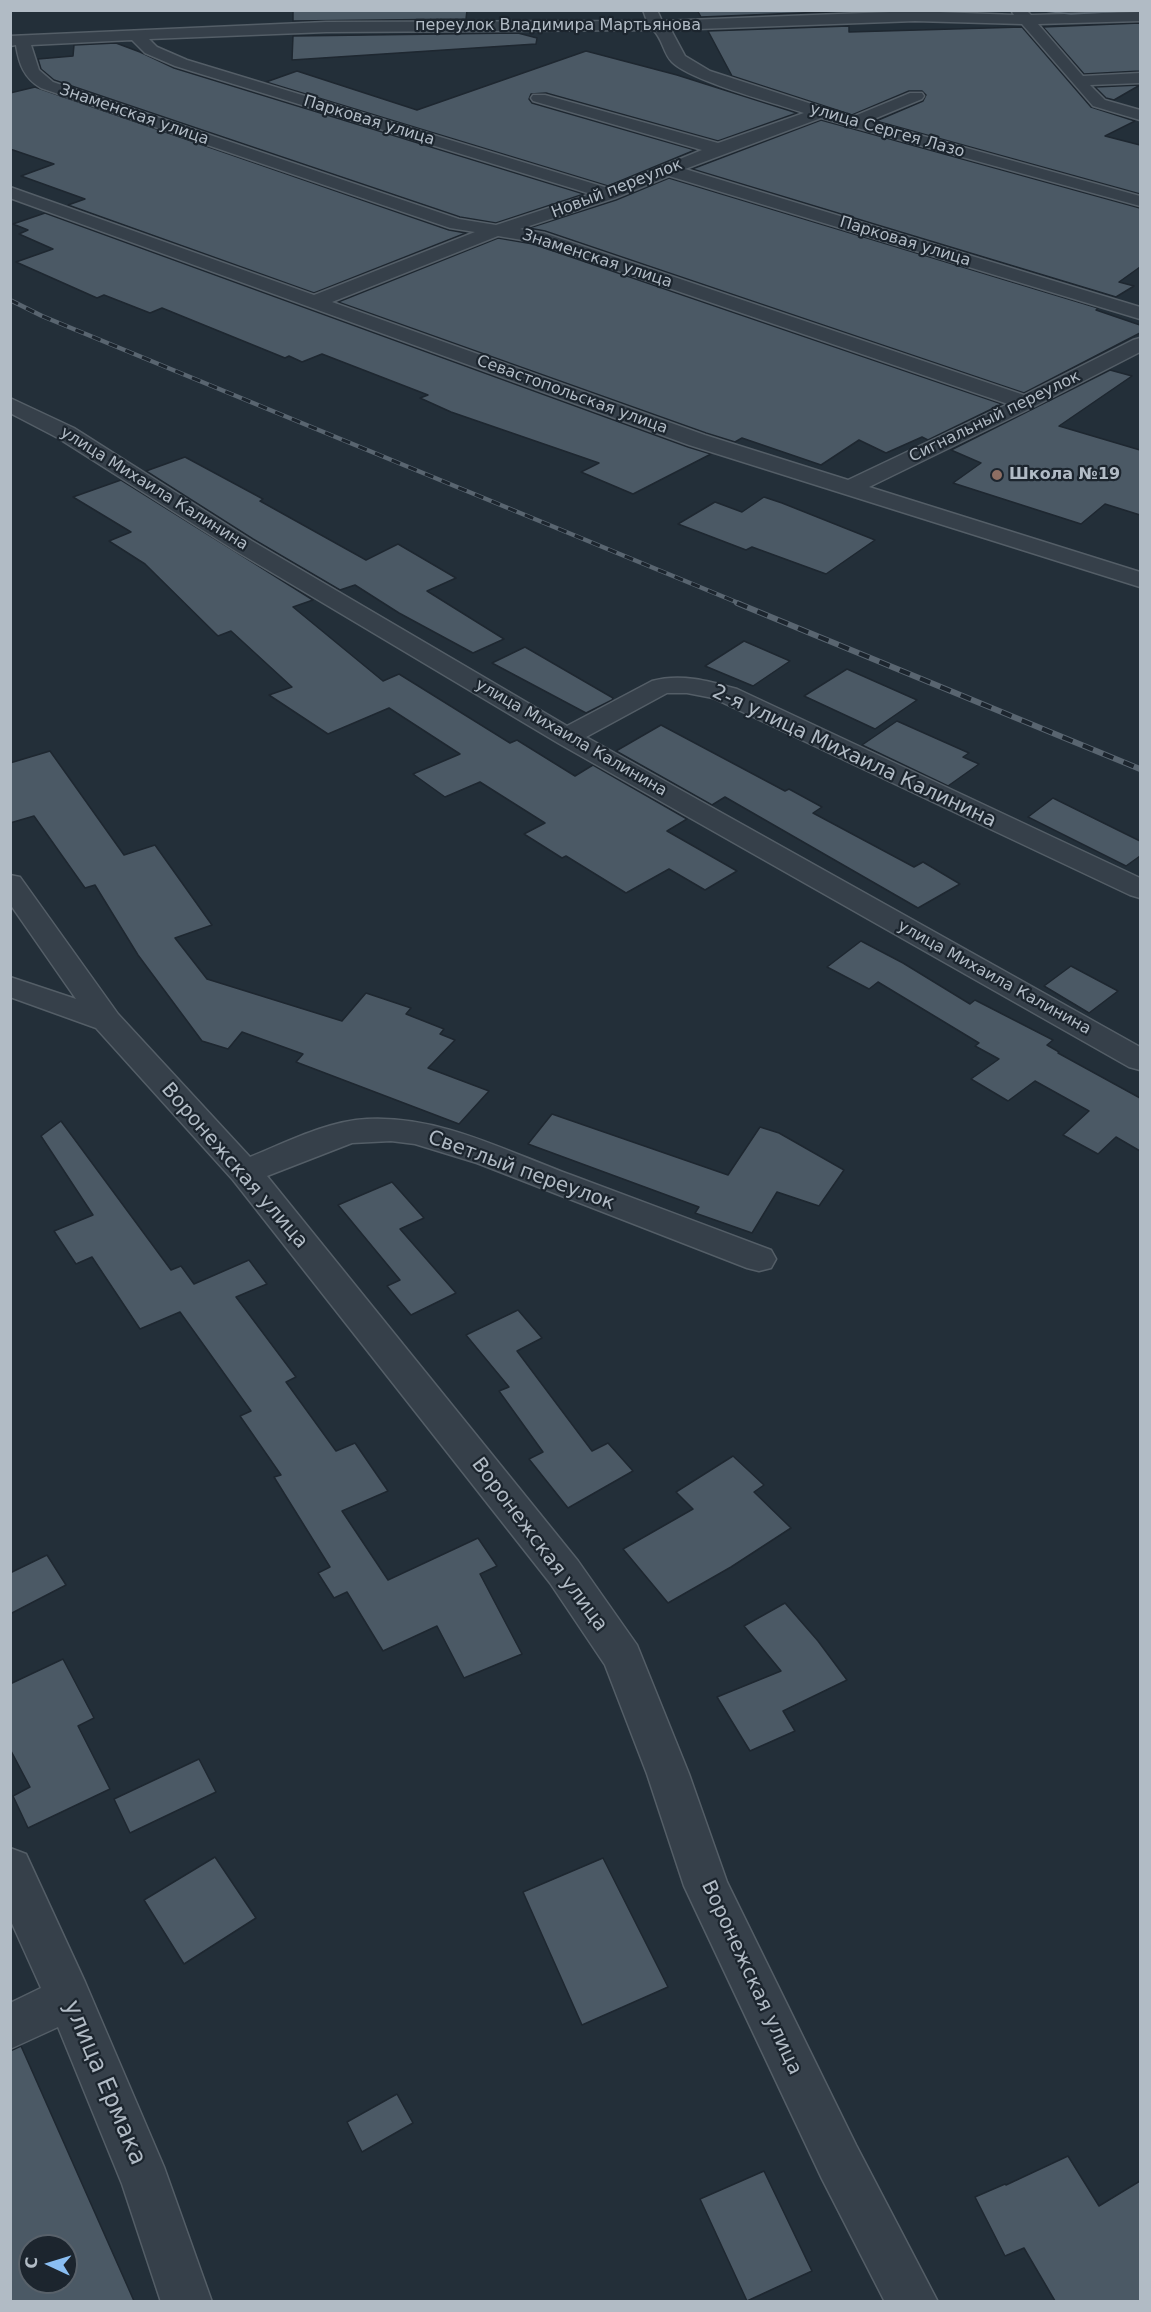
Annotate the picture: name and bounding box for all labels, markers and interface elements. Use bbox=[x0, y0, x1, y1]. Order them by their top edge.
street label: переулок Владимира Мартьянова bbox=[415, 16, 701, 36]
street label: Знаменская улица bbox=[57, 80, 211, 150]
street label: Парковая улица bbox=[301, 92, 437, 150]
street label: улица Сергея Лазо bbox=[807, 100, 967, 162]
street label: Новый переулок bbox=[549, 155, 685, 223]
street label: Парковая улица bbox=[837, 213, 973, 271]
street label: Знаменская улица bbox=[520, 226, 674, 292]
street label: Севастопольская улица bbox=[474, 351, 670, 439]
street label: Сигнальный переулок bbox=[906, 367, 1084, 467]
street label: улица Михаила Калинина bbox=[57, 423, 251, 555]
place label: Школа №19 bbox=[1009, 465, 1120, 485]
marker: Школа №19 bbox=[990, 468, 1004, 482]
street label: улица Михаила Калинина bbox=[472, 675, 670, 801]
street label: 2-я улица Михаила Калинина bbox=[708, 681, 1000, 833]
street label: улица Михаила Калинина bbox=[894, 917, 1094, 1039]
street label: Воронежская улица bbox=[156, 1078, 312, 1254]
street label: Светлый переулок bbox=[424, 1126, 618, 1216]
street label: Воронежская улица bbox=[466, 1453, 612, 1637]
street label: Воронежская улица bbox=[695, 1877, 807, 2079]
street label: улица Ермака bbox=[56, 1996, 152, 2170]
north arrow bbox=[18, 2234, 78, 2294]
text: С bbox=[22, 2256, 41, 2269]

